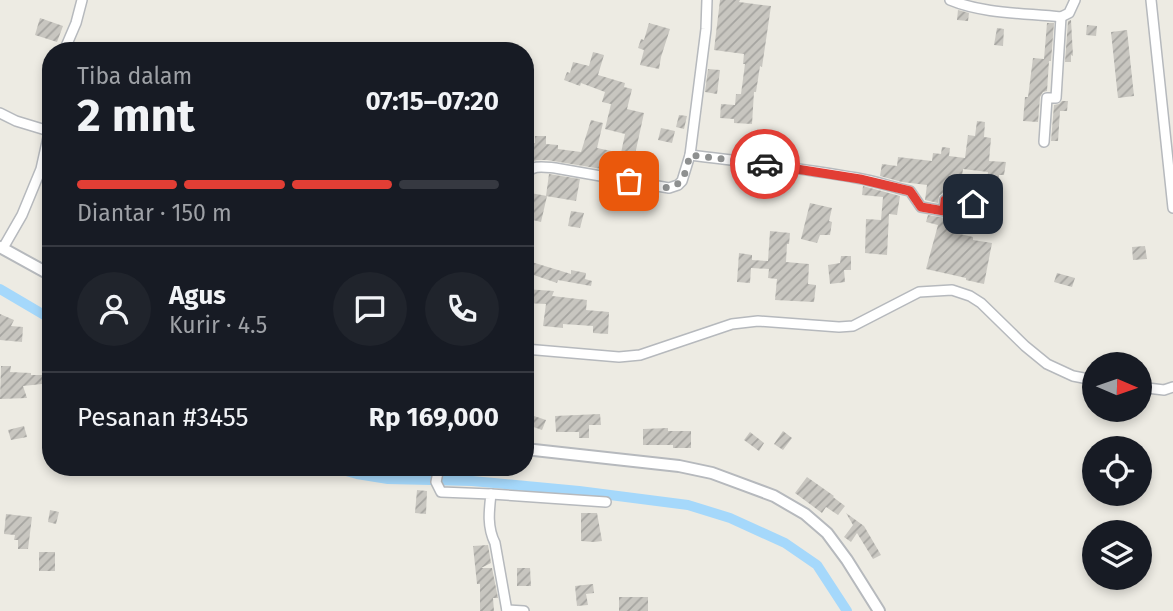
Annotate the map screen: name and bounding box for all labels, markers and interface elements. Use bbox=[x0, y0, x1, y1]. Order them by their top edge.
text: Tiba dalam bbox=[77, 62, 192, 90]
text: 07:15–07:20 bbox=[366, 86, 499, 117]
text: 2 mnt bbox=[77, 88, 195, 143]
courier bbox=[730, 129, 800, 199]
icon: car bbox=[746, 145, 784, 183]
pin bbox=[599, 151, 659, 211]
icon: bag bbox=[610, 162, 648, 200]
pin bbox=[943, 174, 1003, 234]
icon: home bbox=[954, 185, 992, 223]
text: Diantar · 150 m bbox=[77, 199, 232, 227]
button: person bbox=[77, 272, 151, 346]
button: chat bbox=[333, 272, 407, 346]
button: phone bbox=[425, 272, 499, 346]
text: Agus bbox=[169, 280, 226, 311]
text: Kurir · 4.5 bbox=[169, 311, 267, 339]
north arrow bbox=[1082, 352, 1152, 422]
map controls bbox=[1082, 352, 1152, 590]
text: Pesanan #3455 bbox=[77, 402, 249, 433]
text: Rp 169,000 bbox=[369, 402, 499, 433]
button: locate bbox=[1082, 436, 1152, 506]
button: layers bbox=[1082, 520, 1152, 590]

